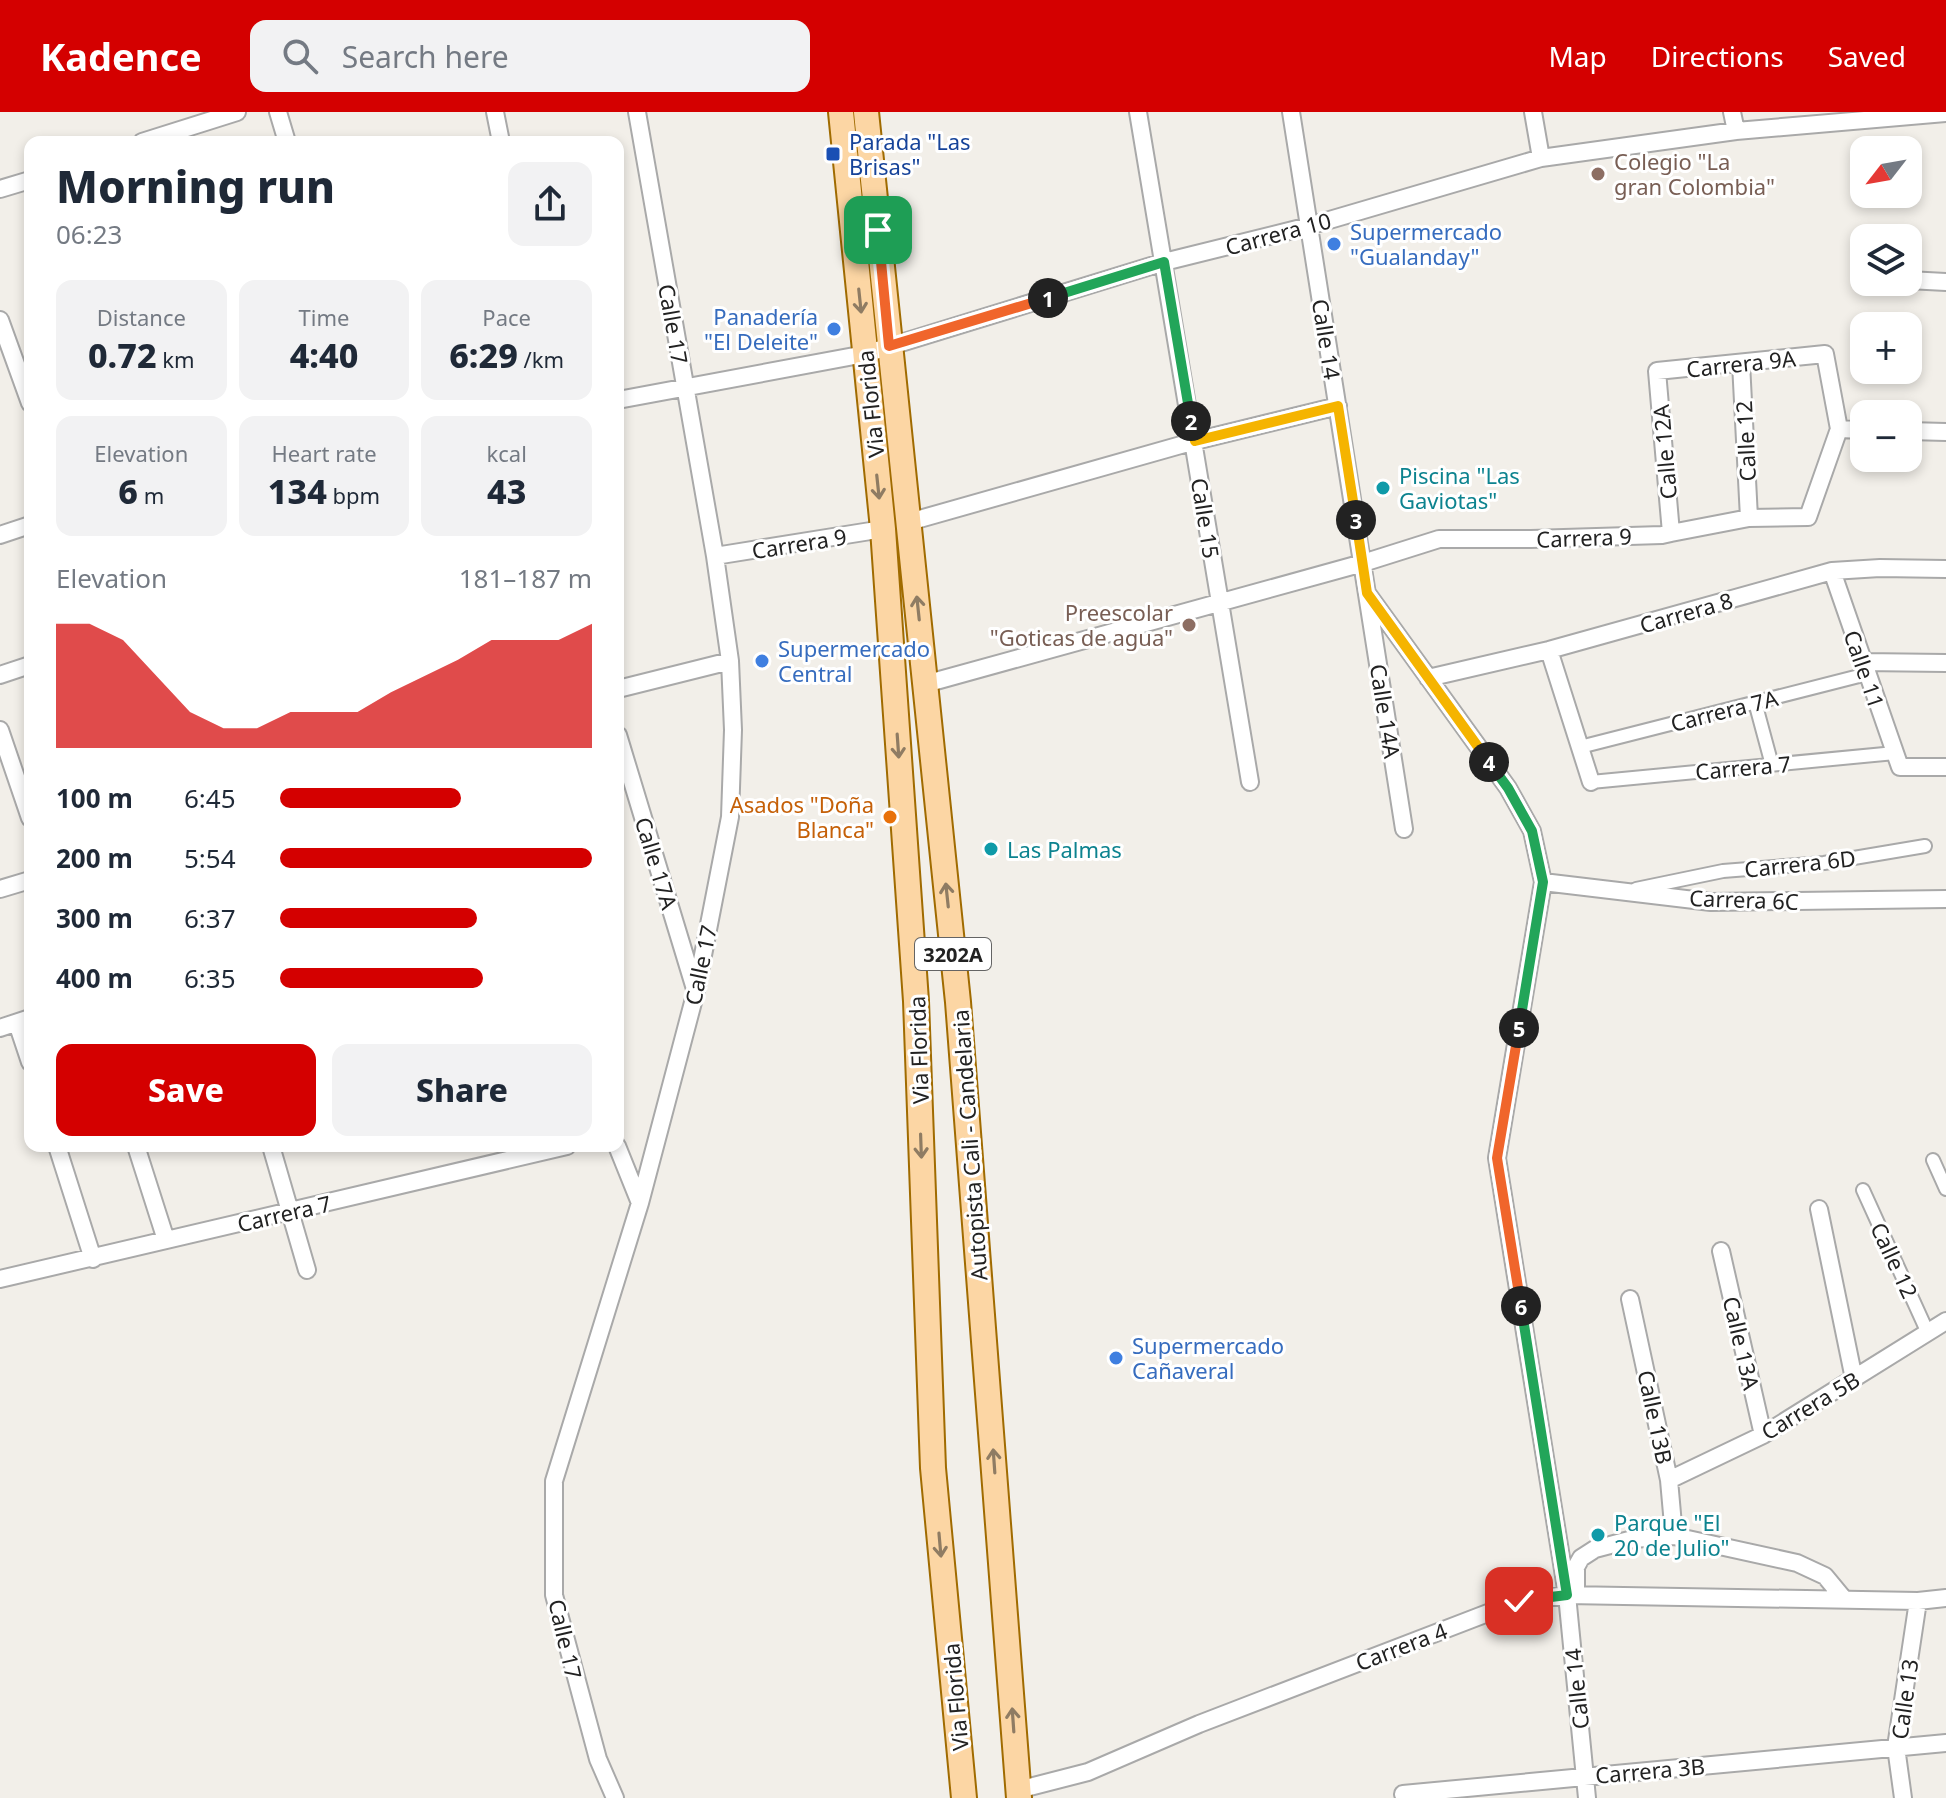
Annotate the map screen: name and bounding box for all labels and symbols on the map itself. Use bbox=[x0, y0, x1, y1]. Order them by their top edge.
place label: Parada "Las Brisas" bbox=[849, 126, 971, 181]
north arrow bbox=[1850, 136, 1922, 208]
marker: Parada "Las Brisas" bbox=[824, 145, 842, 163]
place label: Colegio "La gran Colombia" bbox=[1614, 146, 1775, 201]
marker: Colegio "La gran Colombia" bbox=[1589, 165, 1607, 183]
pin bbox=[844, 196, 912, 264]
street label: Carrera 10 bbox=[1222, 205, 1334, 261]
place label: Supermercado "Gualanday" bbox=[1350, 216, 1502, 271]
marker: Supermercado "Gualanday" bbox=[1325, 235, 1343, 253]
pin: 1 bbox=[1028, 278, 1068, 318]
street label: Calle 17 bbox=[652, 282, 696, 366]
one-way arrow bbox=[852, 287, 867, 314]
street label: Calle 14 bbox=[1306, 297, 1348, 382]
place label: Panadería "El Deleite" bbox=[704, 301, 818, 356]
marker: Panadería "El Deleite" bbox=[825, 320, 843, 338]
street label: Carrera 9A bbox=[1685, 342, 1798, 384]
street label: Via Florida bbox=[849, 349, 891, 459]
street label: Calle 12 bbox=[1728, 400, 1762, 482]
pin: 2 bbox=[1171, 401, 1211, 441]
street label: Calle 12A bbox=[1645, 402, 1683, 501]
place label: Piscina "Las Gaviotas" bbox=[1399, 460, 1520, 515]
one-way arrow bbox=[871, 473, 886, 500]
street label: Calle 15 bbox=[1185, 476, 1227, 560]
marker: Piscina "Las Gaviotas" bbox=[1374, 479, 1392, 497]
pin: 3 bbox=[1336, 500, 1376, 540]
street label: Carrera 9 bbox=[1536, 520, 1632, 554]
street label: Carrera 9 bbox=[749, 521, 849, 565]
street label: Carrera 8 bbox=[1636, 584, 1736, 640]
one-way arrow bbox=[910, 595, 925, 622]
place label: Preescolar "Goticas de agua" bbox=[990, 597, 1173, 652]
marker: Preescolar "Goticas de agua" bbox=[1180, 616, 1198, 634]
street label: Calle 11 bbox=[1838, 626, 1892, 712]
place label: Supermercado Central bbox=[778, 633, 930, 688]
marker: Supermercado Central bbox=[753, 652, 771, 670]
street label: Calle 14A bbox=[1364, 662, 1408, 761]
street label: Carrera 7A bbox=[1667, 682, 1782, 738]
one-way arrow bbox=[891, 732, 906, 759]
pin: 4 bbox=[1469, 742, 1509, 782]
street label: Carrera 7 bbox=[1694, 748, 1792, 786]
place label: Asados "Doña Blanca" bbox=[730, 789, 874, 844]
marker: Asados "Doña Blanca" bbox=[881, 808, 899, 826]
street label: Calle 17A bbox=[629, 813, 686, 914]
place label: Las Palmas bbox=[1007, 834, 1122, 864]
marker: Las Palmas bbox=[982, 840, 1000, 858]
street label: Carrera 6D bbox=[1743, 842, 1857, 884]
one-way arrow bbox=[940, 882, 955, 909]
street label: Carrera 6C bbox=[1689, 882, 1799, 916]
street label: Calle 17 bbox=[677, 922, 723, 1008]
road number: 3202A bbox=[915, 938, 991, 970]
street label: Via Florida bbox=[901, 996, 935, 1104]
street label: Autopista Cali - Candelaria bbox=[945, 1008, 993, 1282]
pin: 5 bbox=[1499, 1008, 1539, 1048]
one-way arrow bbox=[914, 1132, 929, 1159]
street label: Carrera 7 bbox=[234, 1188, 334, 1238]
street label: Calle 12 bbox=[1864, 1217, 1926, 1303]
pin: 6 bbox=[1501, 1286, 1541, 1326]
street label: Calle 13A bbox=[1717, 1293, 1768, 1394]
place label: Supermercado Cañaveral bbox=[1132, 1330, 1284, 1385]
marker: Supermercado Cañaveral bbox=[1107, 1349, 1125, 1367]
street label: Carrera 5B bbox=[1755, 1364, 1865, 1446]
street label: Calle 13B bbox=[1631, 1367, 1681, 1467]
one-way arrow bbox=[986, 1448, 1001, 1475]
place label: Parque "El 20 de Julio" bbox=[1614, 1507, 1730, 1562]
marker: Parque "El 20 de Julio" bbox=[1589, 1526, 1607, 1544]
one-way arrow bbox=[933, 1531, 948, 1558]
pin bbox=[1485, 1567, 1553, 1635]
street label: Calle 17 bbox=[542, 1596, 590, 1682]
street label: Carrera 4 bbox=[1351, 1615, 1451, 1677]
street label: Via Florida bbox=[935, 1642, 975, 1752]
street label: Calle 14 bbox=[1557, 1647, 1595, 1731]
street label: Calle 13 bbox=[1884, 1657, 1924, 1741]
one-way arrow bbox=[1005, 1707, 1020, 1734]
street label: Carrera 3B bbox=[1594, 1750, 1706, 1790]

